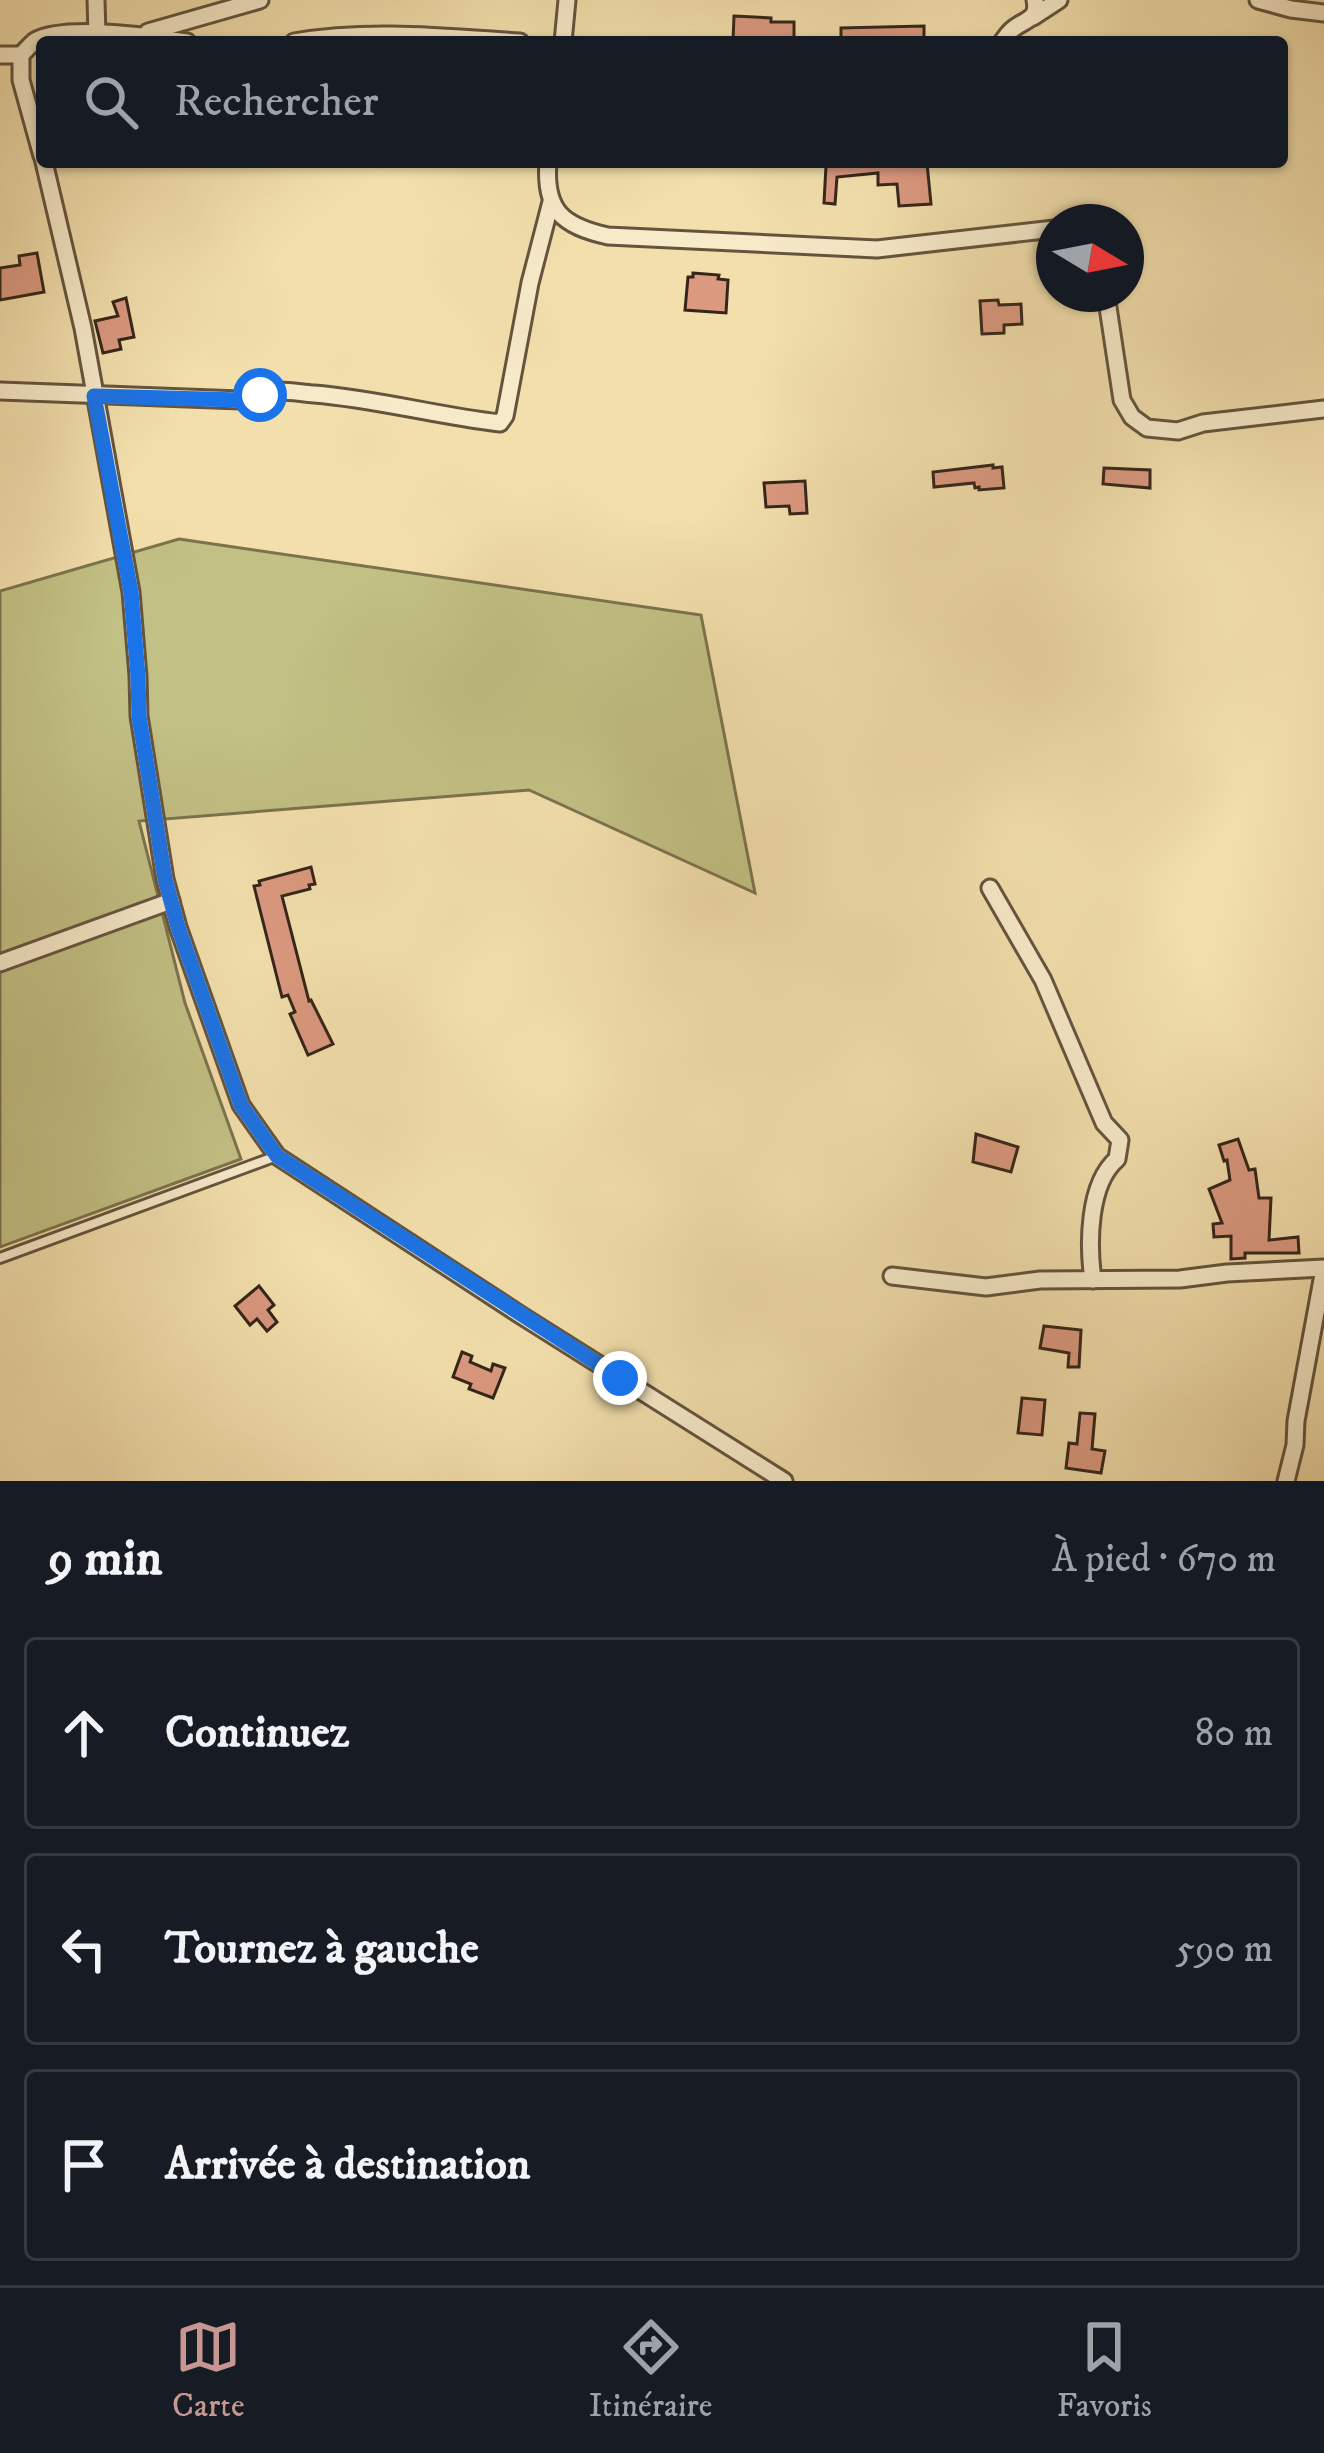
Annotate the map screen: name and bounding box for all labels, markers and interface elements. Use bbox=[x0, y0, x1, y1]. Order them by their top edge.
search box bbox=[36, 36, 1288, 168]
icon: search bbox=[78, 69, 144, 135]
text: Rechercher bbox=[174, 74, 379, 130]
north arrow bbox=[1036, 204, 1144, 312]
route start bbox=[233, 368, 287, 422]
route end bbox=[593, 1351, 647, 1405]
text: 9 min bbox=[48, 1527, 163, 1591]
text: À pied · 670 m bbox=[1052, 1535, 1276, 1584]
icon: ahead bbox=[51, 1700, 117, 1766]
text: Continuez bbox=[165, 1705, 349, 1761]
text: 80 m bbox=[1195, 1709, 1273, 1758]
icon: left bbox=[51, 1916, 117, 1982]
text: Tournez à gauche bbox=[165, 1921, 479, 1977]
text: 590 m bbox=[1176, 1925, 1273, 1974]
icon: arrive bbox=[51, 2132, 117, 2198]
text: Arrivée à destination bbox=[165, 2137, 530, 2193]
tab: Carte bbox=[172, 2314, 245, 2427]
tab: Itinéraire bbox=[589, 2314, 712, 2427]
tab: Favoris bbox=[1057, 2314, 1152, 2427]

